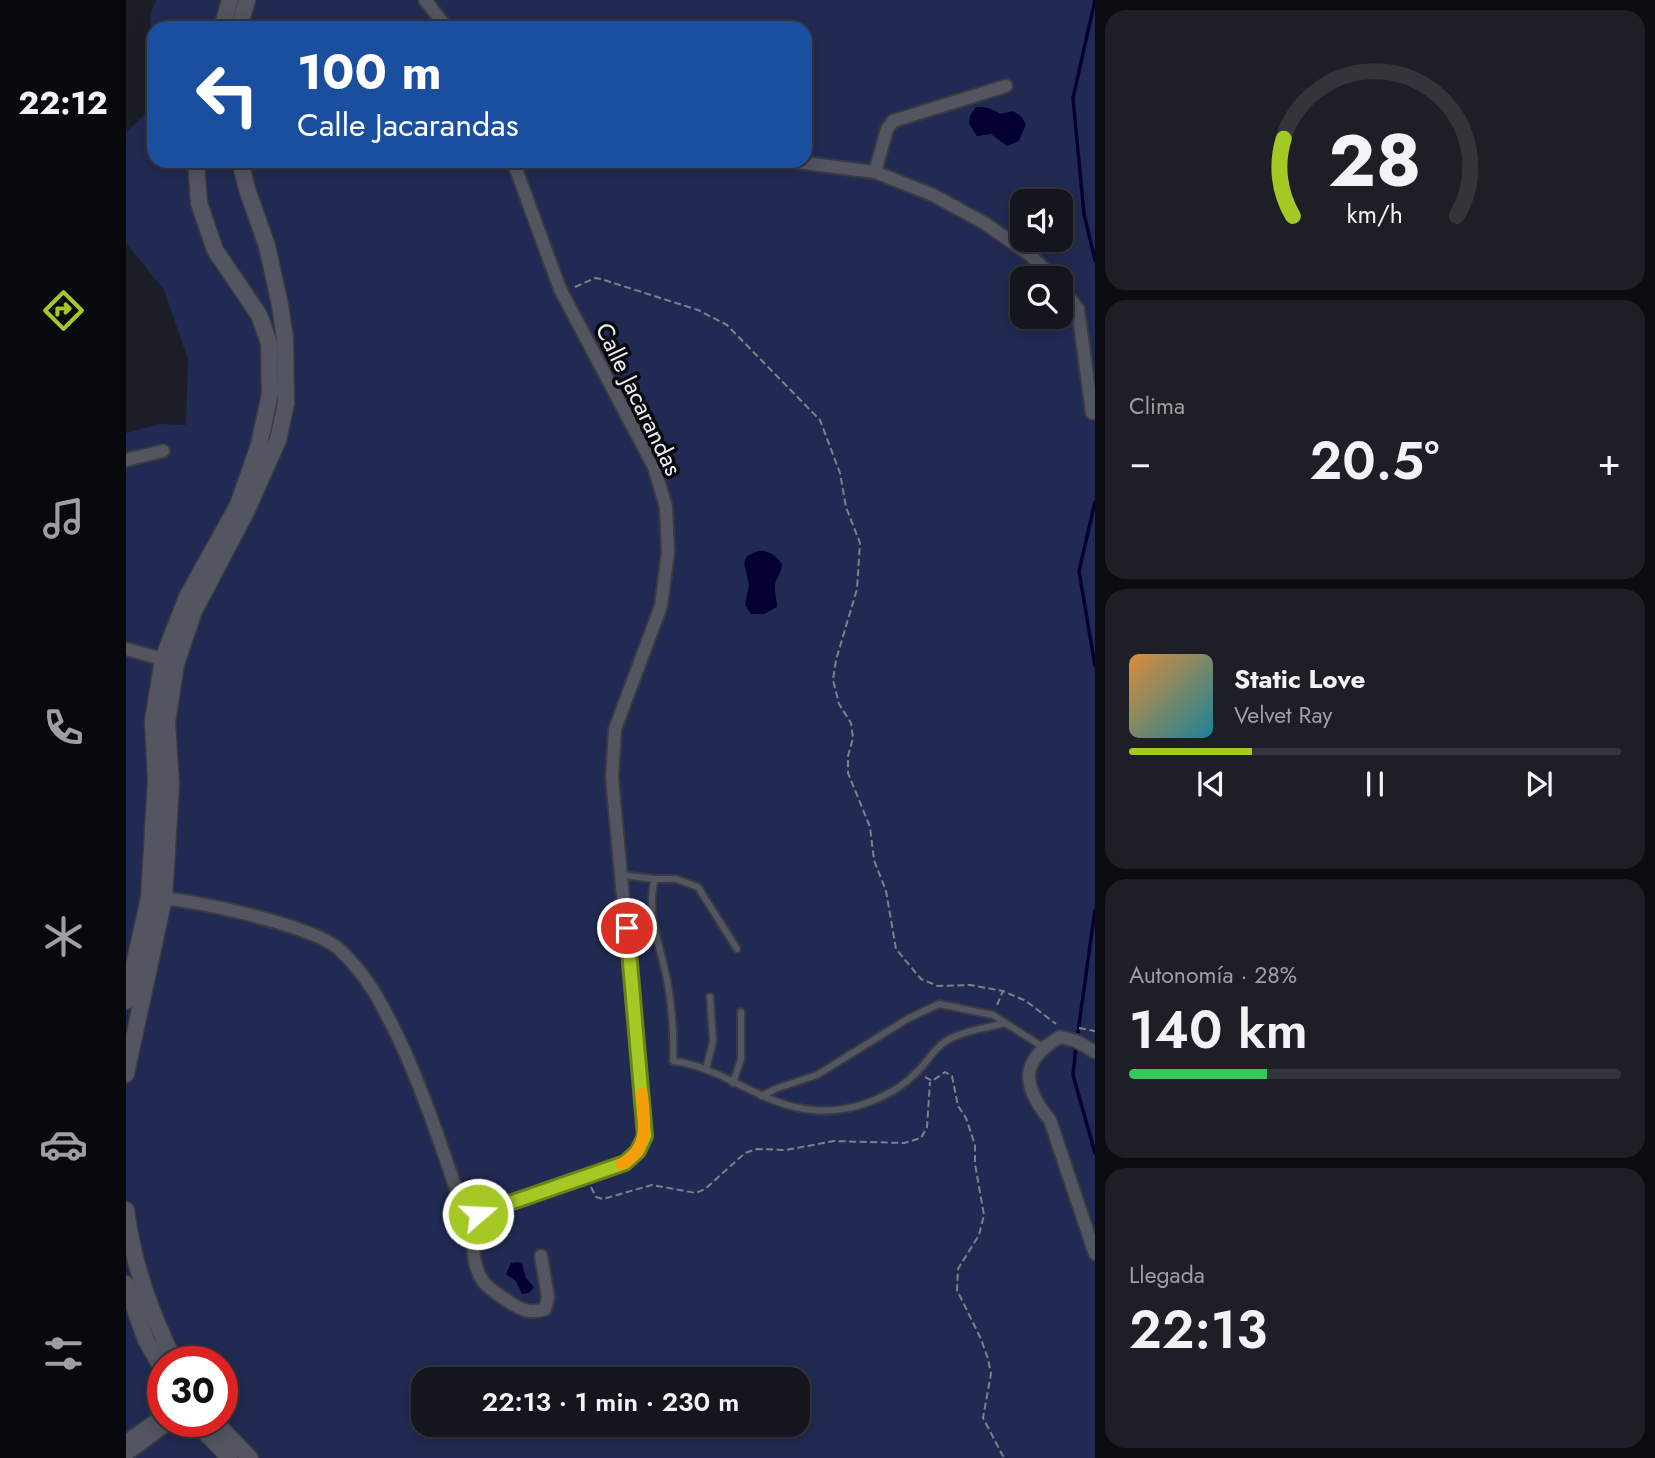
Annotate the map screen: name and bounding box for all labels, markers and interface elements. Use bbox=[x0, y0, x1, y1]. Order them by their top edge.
text: 100 m bbox=[297, 37, 442, 107]
icon: left bbox=[182, 49, 273, 140]
text: 22:12 bbox=[18, 80, 108, 126]
text: Calle Jacarandas bbox=[297, 102, 519, 148]
text: 28 bbox=[1328, 108, 1422, 213]
map controls bbox=[1010, 189, 1073, 329]
button: sound bbox=[1010, 189, 1073, 252]
text: km/h bbox=[1347, 196, 1403, 232]
button: search bbox=[1010, 266, 1073, 329]
icon: directions bbox=[39, 286, 88, 335]
street label: Calle Jacarandas bbox=[587, 317, 691, 481]
text: Clima bbox=[1129, 389, 1185, 423]
text: 20.5° bbox=[1310, 423, 1439, 499]
text: − bbox=[1129, 434, 1151, 489]
text: + bbox=[1598, 434, 1621, 489]
icon: music bbox=[39, 494, 88, 543]
text: Static Love bbox=[1234, 660, 1366, 698]
text: Velvet Ray bbox=[1234, 698, 1332, 732]
icon: phone bbox=[39, 703, 88, 752]
icon: previous bbox=[1192, 765, 1230, 803]
icon: pause bbox=[1356, 765, 1394, 803]
icon: next bbox=[1520, 765, 1558, 803]
pin bbox=[597, 898, 657, 958]
icon: arrive bbox=[608, 909, 646, 947]
icon: climate bbox=[39, 912, 88, 961]
text: Autonomía · 28% bbox=[1129, 958, 1297, 992]
text: 140 km bbox=[1129, 992, 1308, 1068]
icon: car bbox=[39, 1120, 88, 1169]
position arrow bbox=[441, 1177, 515, 1251]
text: Llegada bbox=[1129, 1258, 1205, 1292]
text: 22:13 bbox=[1129, 1292, 1267, 1368]
icon: filters bbox=[39, 1329, 88, 1378]
speed limit sign: 30 bbox=[147, 1346, 238, 1437]
text: 22:13 · 1 min · 230 m bbox=[482, 1383, 739, 1421]

